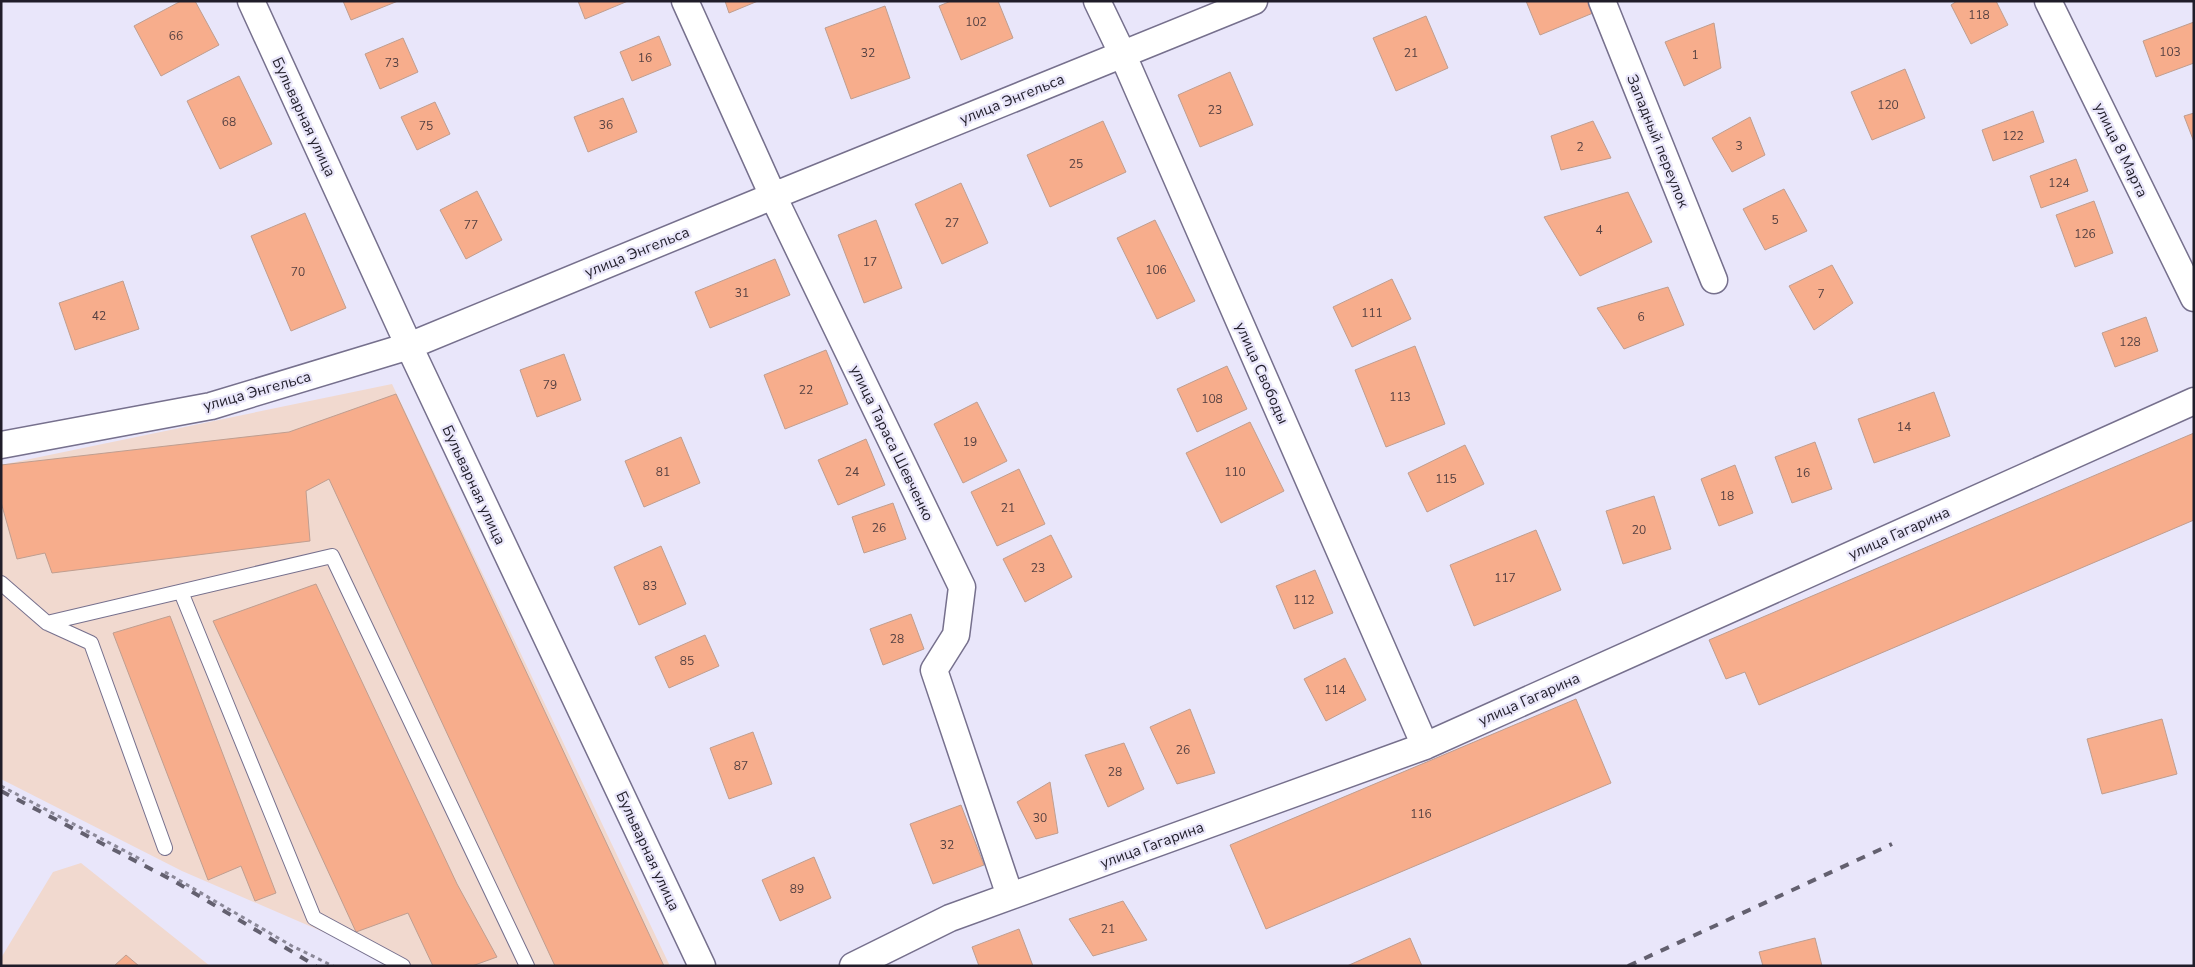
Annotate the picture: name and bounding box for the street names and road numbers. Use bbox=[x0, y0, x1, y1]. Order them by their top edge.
street label: Бульварная улица bbox=[268, 54, 340, 180]
street label: улица Энгельса bbox=[957, 69, 1067, 129]
street label: Западный переулок bbox=[1622, 71, 1694, 211]
street label: улица 8 Марта bbox=[2089, 99, 2153, 201]
street label: улица Энгельса bbox=[582, 222, 692, 282]
street label: улица Свободы bbox=[1231, 319, 1293, 427]
street label: улица Тараса Шевченко bbox=[845, 362, 939, 524]
street label: улица Энгельса bbox=[201, 366, 313, 416]
street label: Бульварная улица bbox=[438, 422, 510, 548]
street label: улица Гагарина bbox=[1845, 502, 1953, 564]
street label: улица Гагарина bbox=[1475, 668, 1583, 730]
street label: Бульварная улица bbox=[612, 788, 684, 914]
street label: улица Гагарина bbox=[1097, 817, 1207, 873]

